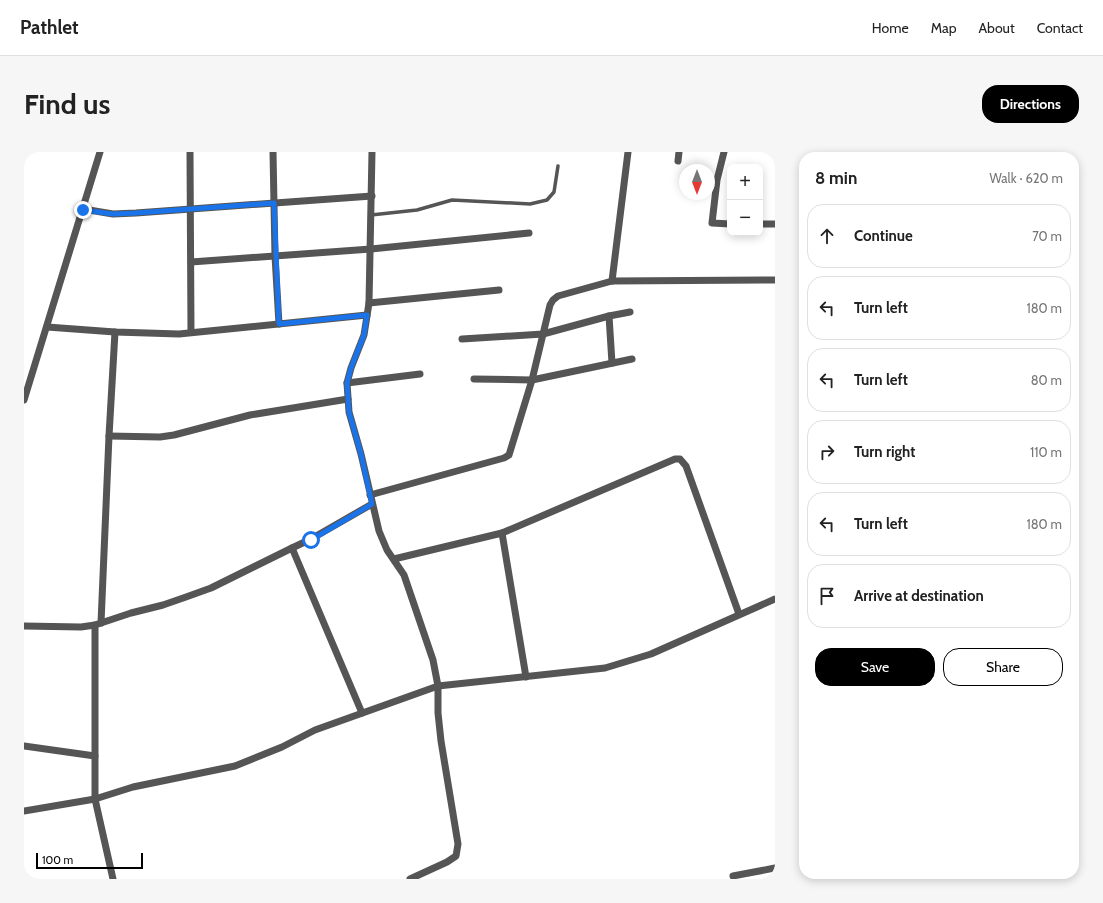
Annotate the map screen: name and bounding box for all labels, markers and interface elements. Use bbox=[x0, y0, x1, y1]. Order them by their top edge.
text: Pathlet bbox=[20, 16, 79, 39]
text: Home bbox=[872, 19, 909, 37]
text: Map bbox=[931, 19, 956, 37]
text: About bbox=[978, 19, 1015, 37]
text: Contact bbox=[1037, 19, 1083, 37]
button: Directions bbox=[982, 85, 1079, 123]
text: Find us bbox=[24, 87, 110, 121]
north arrow bbox=[679, 164, 715, 200]
map controls bbox=[727, 164, 763, 236]
button: + bbox=[727, 164, 763, 200]
text: 8 min bbox=[815, 168, 857, 188]
text: Walk · 620 m bbox=[990, 170, 1063, 186]
button: − bbox=[727, 200, 763, 236]
route end bbox=[74, 201, 92, 219]
icon: ahead bbox=[816, 225, 838, 247]
text: Continue bbox=[854, 227, 913, 245]
text: 70 m bbox=[1032, 228, 1062, 244]
icon: left bbox=[816, 297, 838, 319]
text: Turn left bbox=[854, 299, 908, 317]
text: 180 m bbox=[1026, 300, 1062, 316]
icon: left bbox=[816, 369, 838, 391]
text: Turn left bbox=[854, 371, 908, 389]
text: 80 m bbox=[1031, 372, 1062, 388]
icon: right bbox=[816, 441, 838, 463]
text: Turn right bbox=[854, 443, 915, 461]
text: 110 m bbox=[1030, 444, 1062, 460]
icon: left bbox=[816, 513, 838, 535]
text: Turn left bbox=[854, 515, 908, 533]
text: 180 m bbox=[1026, 516, 1062, 532]
route start bbox=[302, 531, 320, 549]
icon: arrive bbox=[816, 585, 838, 607]
text: Arrive at destination bbox=[854, 587, 984, 605]
button: Save bbox=[815, 648, 935, 686]
button: Share bbox=[943, 648, 1063, 686]
scale bar bbox=[36, 851, 143, 870]
text: 100 m bbox=[42, 853, 73, 867]

